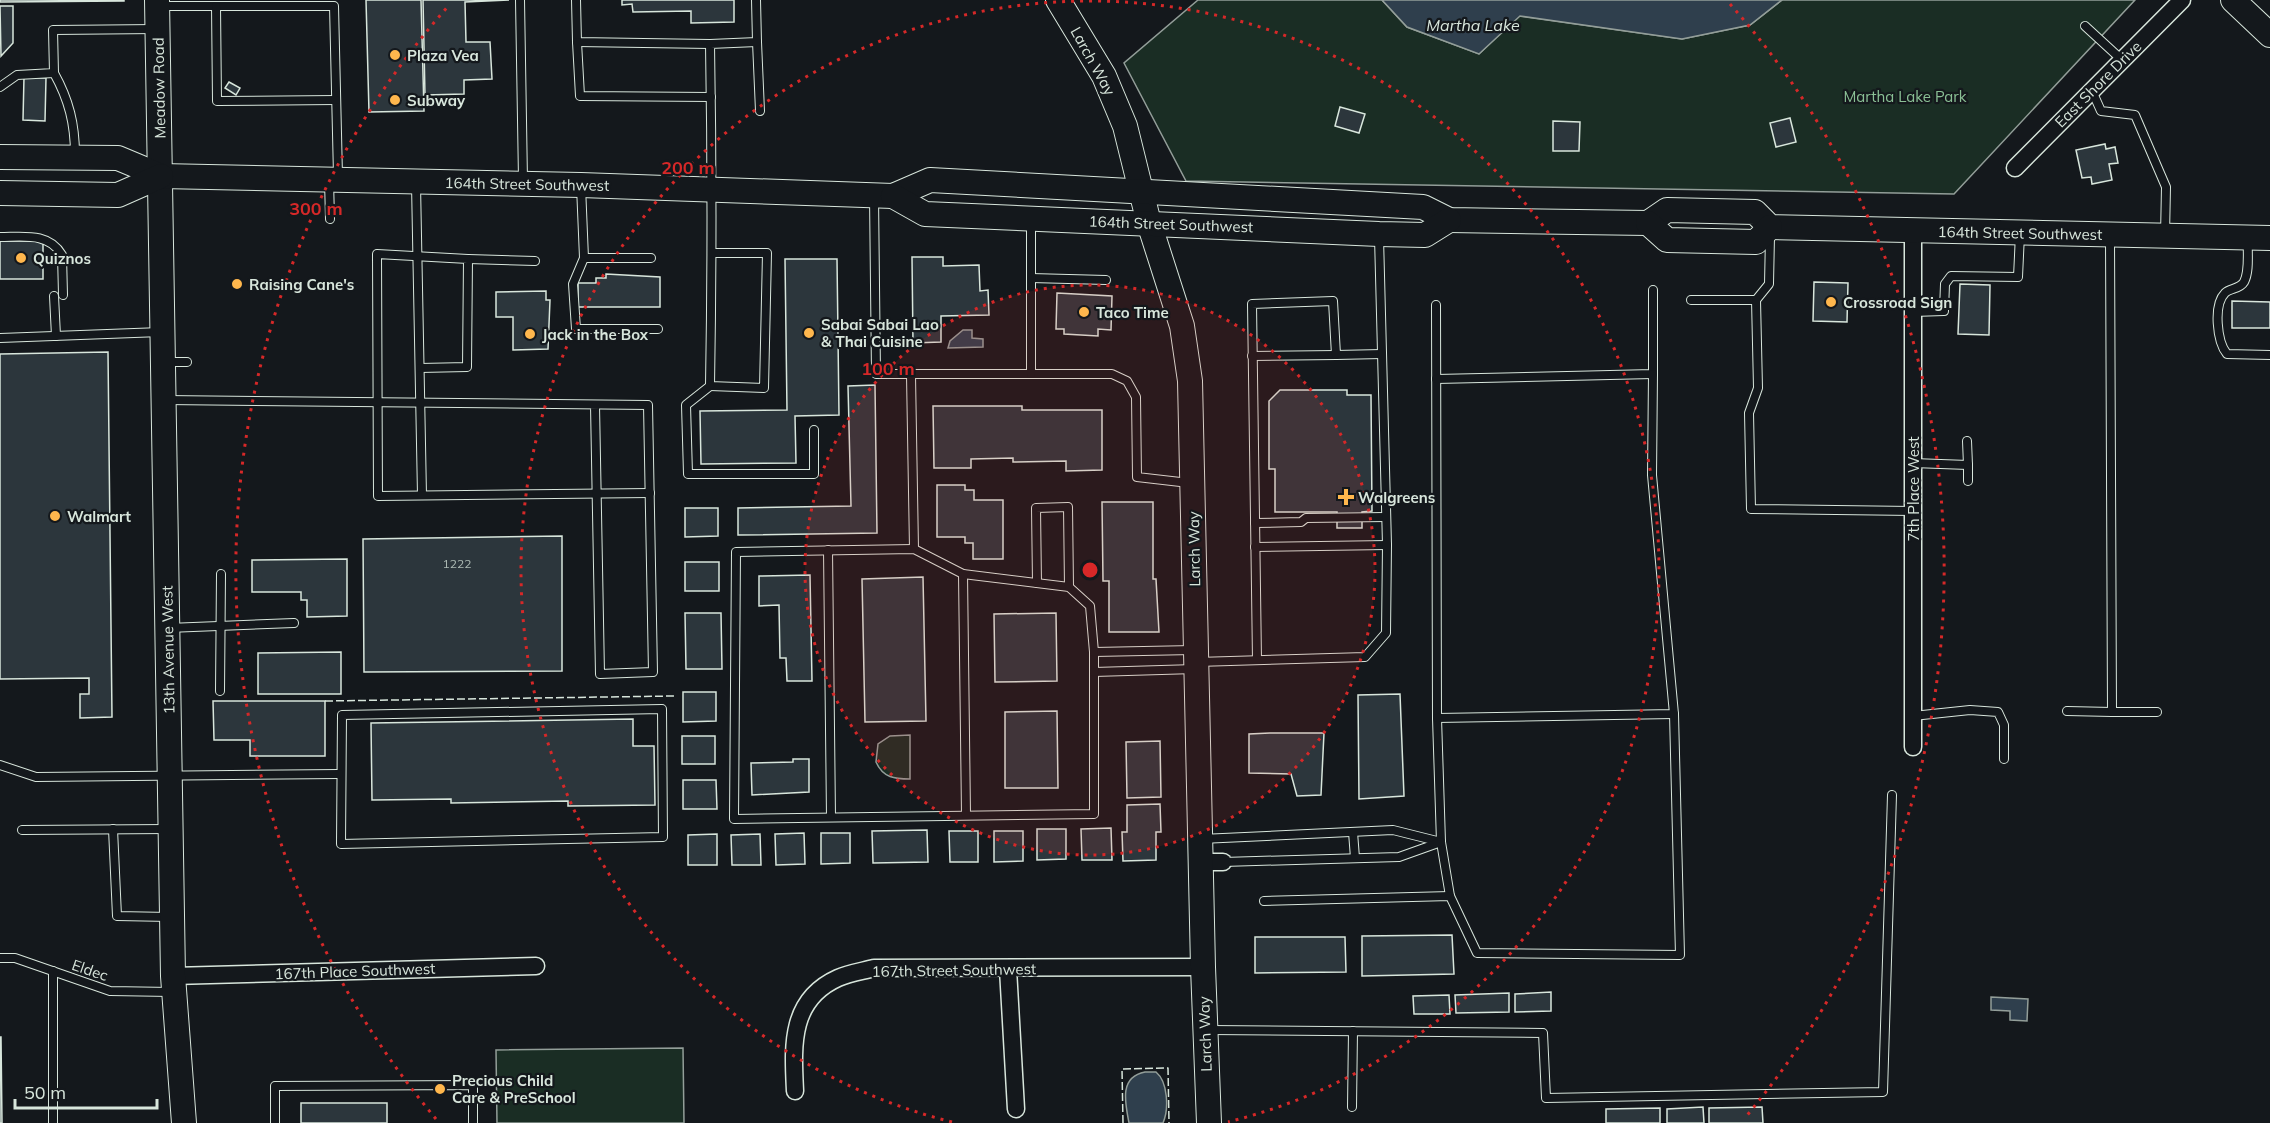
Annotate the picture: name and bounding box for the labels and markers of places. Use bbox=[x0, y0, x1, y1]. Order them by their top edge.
place label: Plaza Vea bbox=[407, 46, 479, 65]
marker: Plaza Vea bbox=[388, 48, 402, 62]
place label: Subway bbox=[407, 91, 466, 110]
marker: Subway bbox=[388, 93, 402, 107]
place label: Quiznos bbox=[33, 249, 91, 268]
marker: Quiznos bbox=[14, 251, 28, 265]
place label: Raising Cane's bbox=[249, 275, 354, 294]
marker: Raising Cane's bbox=[230, 277, 244, 291]
place label: Crossroad Sign bbox=[1843, 293, 1952, 312]
marker: Crossroad Sign bbox=[1824, 295, 1838, 309]
place label: Taco Time bbox=[1096, 303, 1169, 322]
marker: Taco Time bbox=[1077, 305, 1091, 319]
place label: Sabai Sabai Lao & Thai Cuisine bbox=[821, 315, 939, 351]
place label: Jack in the Box bbox=[542, 325, 649, 344]
marker: Sabai Sabai Lao & Thai Cuisine bbox=[802, 326, 816, 340]
marker: Jack in the Box bbox=[523, 327, 537, 341]
place label: Walgreens bbox=[1358, 488, 1435, 507]
marker: Walgreens bbox=[1339, 490, 1353, 504]
place label: Walmart bbox=[67, 507, 131, 526]
marker: Walmart bbox=[48, 509, 62, 523]
centre of rings bbox=[1080, 560, 1100, 580]
place label: Precious Child Care & PreSchool bbox=[452, 1071, 576, 1107]
marker: Precious Child Care & PreSchool bbox=[433, 1082, 447, 1096]

